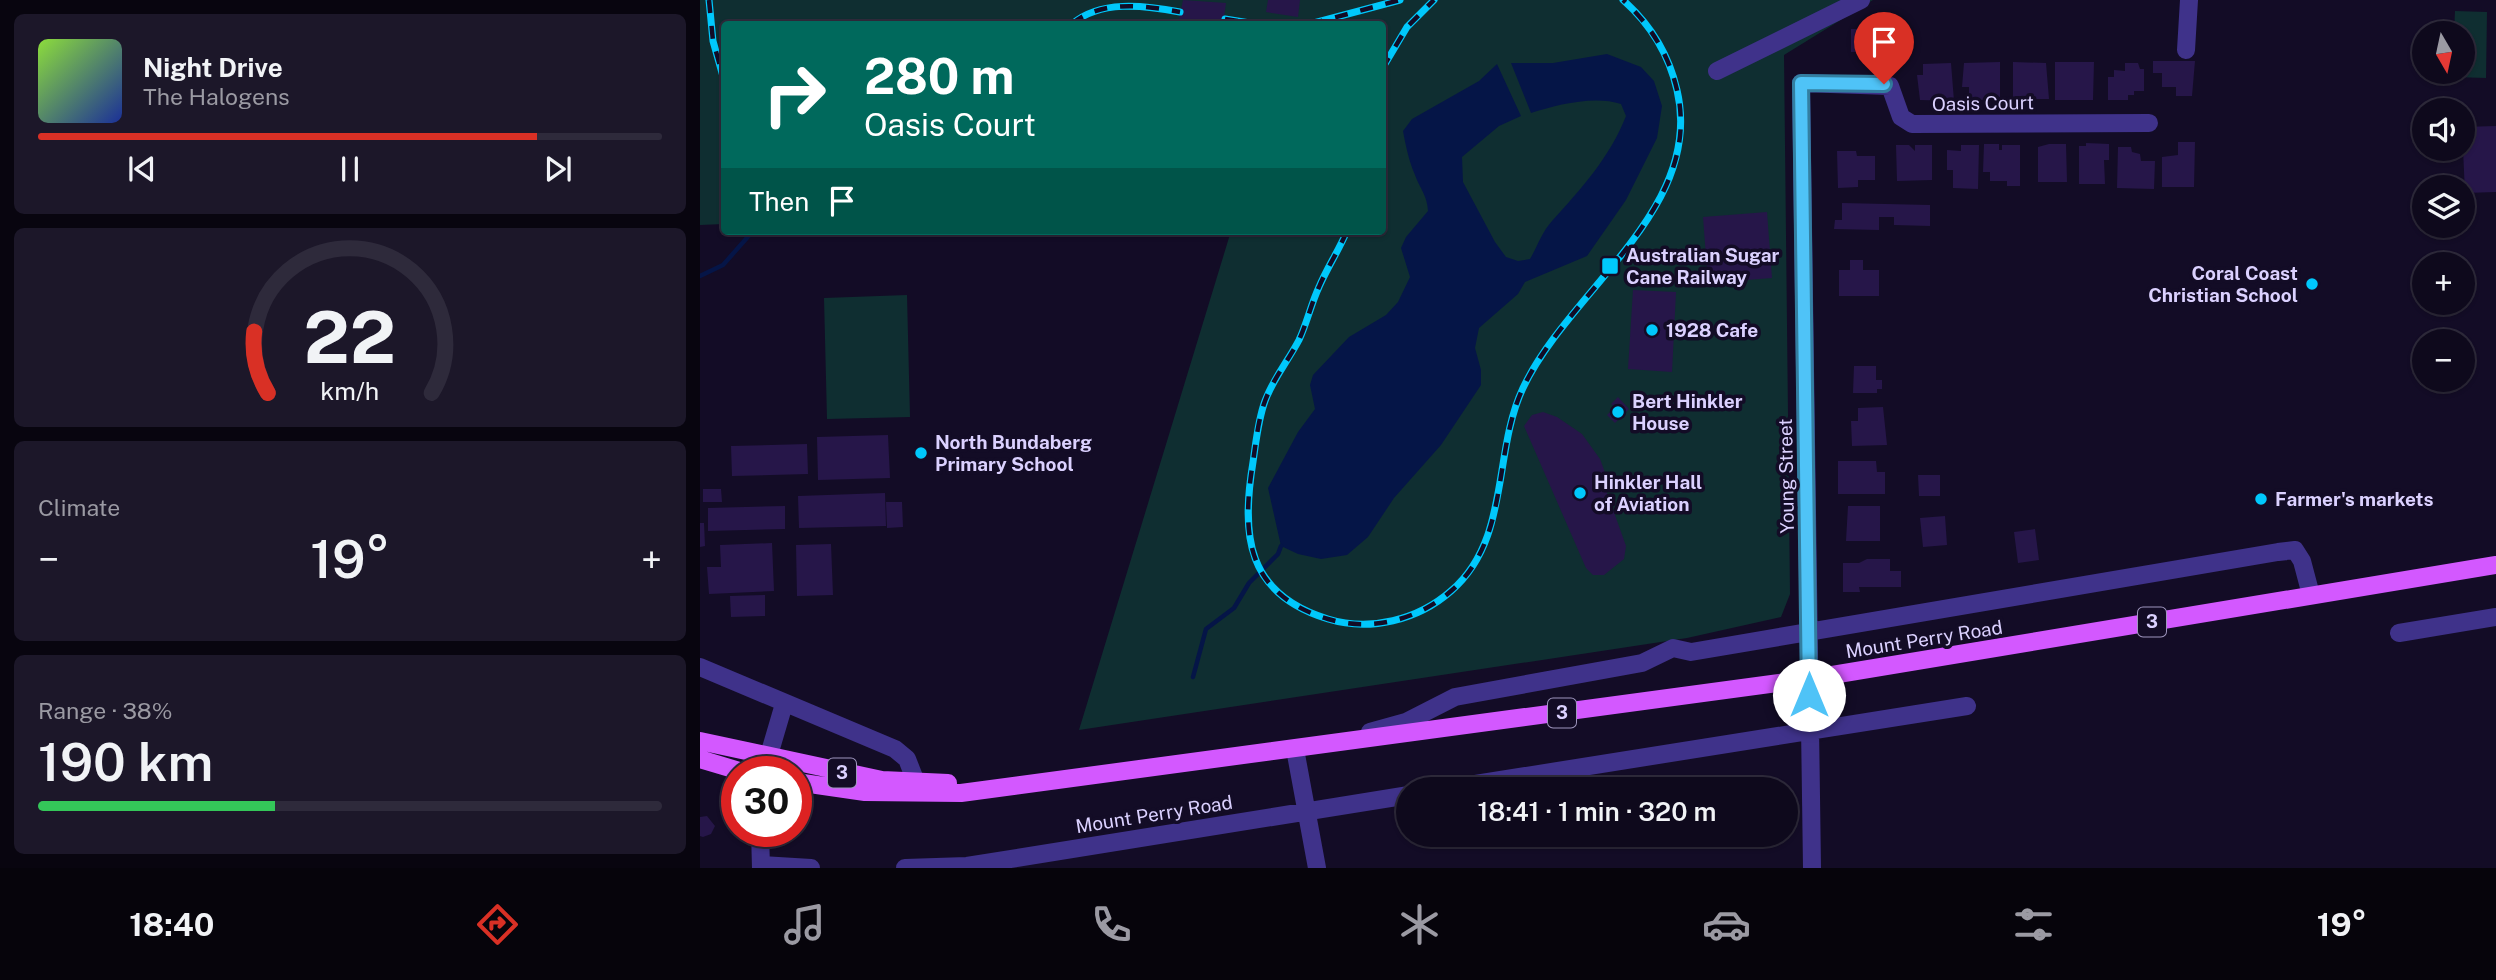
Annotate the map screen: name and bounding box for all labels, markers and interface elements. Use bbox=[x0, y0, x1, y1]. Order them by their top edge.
pin bbox=[1854, 12.0, 1914, 84]
north arrow bbox=[2412, 21, 2474, 84]
map controls bbox=[2412, 21, 2475, 392]
icon: arrive bbox=[1865, 23, 1903, 61]
text: 280 m bbox=[864, 47, 1014, 105]
icon: right bbox=[749, 49, 840, 140]
text: Night Drive bbox=[143, 52, 283, 83]
text: The Halogens bbox=[143, 83, 290, 110]
street label: Oasis Court bbox=[1932, 91, 2034, 115]
button: sound bbox=[2412, 98, 2475, 161]
text: Oasis Court bbox=[864, 106, 1036, 143]
icon: previous bbox=[123, 150, 161, 188]
icon: pause bbox=[331, 150, 369, 188]
icon: next bbox=[539, 150, 577, 188]
button: layers bbox=[2412, 175, 2475, 238]
icon: arrive bbox=[823, 182, 861, 220]
text: Then bbox=[749, 186, 809, 217]
place label: Australian Sugar Cane Railway bbox=[1626, 244, 1779, 288]
button: + bbox=[2412, 252, 2475, 315]
marker: Australian Sugar Cane Railway bbox=[1600, 256, 1620, 276]
place label: Coral Coast Christian School bbox=[2148, 262, 2298, 306]
marker: Coral Coast Christian School bbox=[2304, 276, 2320, 292]
text: 22 bbox=[304, 295, 396, 380]
place label: 1928 Cafe bbox=[1666, 319, 1758, 341]
marker: 1928 Cafe bbox=[1644, 322, 1660, 338]
button: − bbox=[2412, 329, 2475, 392]
text: km/h bbox=[321, 376, 379, 406]
place label: Bert Hinkler House bbox=[1632, 390, 1743, 434]
marker: Bert Hinkler House bbox=[1610, 404, 1626, 420]
street label: Young Street bbox=[1774, 418, 1798, 534]
place label: North Bundaberg Primary School bbox=[935, 431, 1092, 475]
marker: North Bundaberg Primary School bbox=[913, 445, 929, 461]
place label: Hinkler Hall of Aviation bbox=[1594, 471, 1702, 515]
marker: Hinkler Hall of Aviation bbox=[1572, 485, 1588, 501]
place label: Farmer's markets bbox=[2275, 488, 2434, 510]
marker: Farmer's markets bbox=[2253, 491, 2269, 507]
text: Climate bbox=[38, 494, 120, 521]
text: 19° bbox=[310, 529, 390, 590]
text: − bbox=[38, 537, 59, 582]
text: + bbox=[641, 537, 662, 582]
road number: 3 bbox=[2138, 608, 2166, 636]
street label: Mount Perry Road bbox=[1844, 616, 2004, 662]
position arrow bbox=[1772, 658, 1846, 732]
text: Range · 38% bbox=[38, 697, 172, 724]
road number: 3 bbox=[1548, 698, 1576, 728]
text: 190 km bbox=[38, 732, 213, 793]
speed limit sign: 30 bbox=[721, 756, 812, 847]
road number: 3 bbox=[828, 758, 856, 788]
street label: Mount Perry Road bbox=[1074, 791, 1234, 837]
text: 18:41 · 1 min · 320 m bbox=[1477, 796, 1717, 827]
icon: directions bbox=[473, 900, 522, 949]
icon: music bbox=[780, 900, 829, 949]
icon: phone bbox=[1087, 900, 1136, 949]
icon: climate bbox=[1395, 900, 1444, 949]
icon: car bbox=[1702, 900, 1751, 949]
icon: filters bbox=[2009, 900, 2058, 949]
text: 18:40 bbox=[129, 906, 214, 943]
text: 19° bbox=[2317, 906, 2367, 943]

